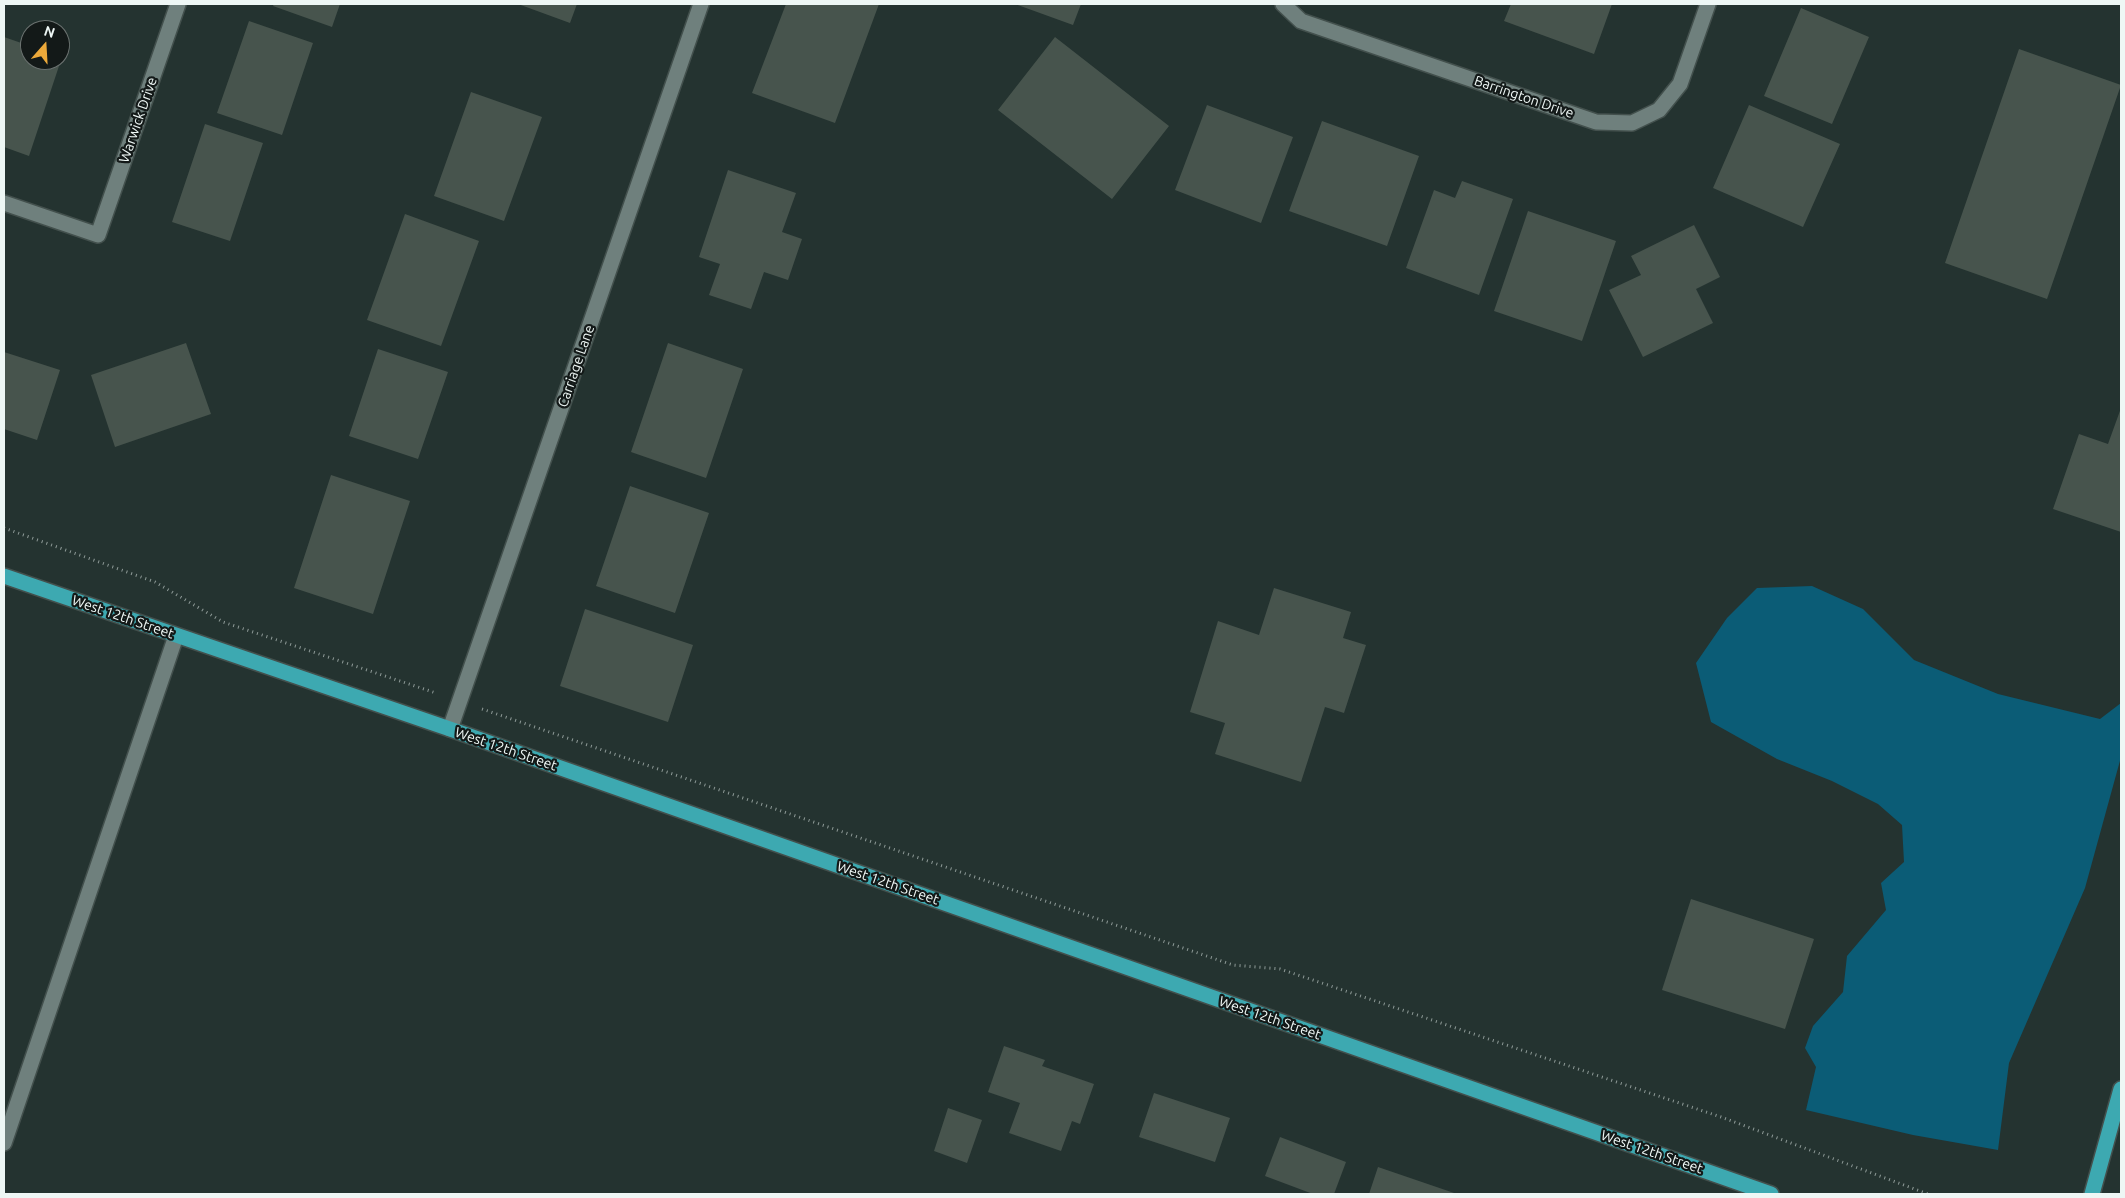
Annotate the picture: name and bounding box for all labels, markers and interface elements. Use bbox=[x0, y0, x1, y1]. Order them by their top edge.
north arrow bbox=[20, 20, 70, 70]
text: N bbox=[42, 22, 57, 41]
street label: Barrington Drive bbox=[1472, 72, 1576, 122]
street label: Warwick Drive bbox=[115, 75, 161, 165]
street label: Carriage Lane bbox=[554, 323, 598, 409]
street label: West 12th Street bbox=[70, 592, 176, 642]
street label: West 12th Street bbox=[453, 724, 559, 774]
street label: West 12th Street bbox=[835, 858, 941, 908]
street label: West 12th Street bbox=[1217, 993, 1323, 1043]
street label: West 12th Street bbox=[1599, 1127, 1705, 1177]

